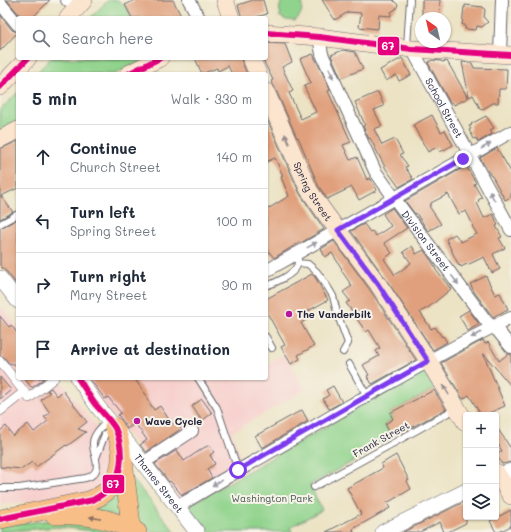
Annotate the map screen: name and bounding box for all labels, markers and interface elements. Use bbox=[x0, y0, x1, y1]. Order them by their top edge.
north arrow bbox=[415, 12, 451, 48]
search box bbox=[16, 16, 268, 60]
icon: search bbox=[30, 27, 52, 49]
text: Search here bbox=[62, 28, 153, 48]
line badge: 67 bbox=[377, 36, 400, 56]
text: 67 bbox=[382, 38, 394, 53]
one-way arrow bbox=[328, 68, 334, 79]
street label: School Street bbox=[422, 75, 466, 140]
text: 5 min bbox=[32, 87, 77, 109]
text: Walk · 330 m bbox=[171, 90, 252, 107]
one-way arrow bbox=[284, 133, 290, 145]
text: Continue bbox=[70, 138, 137, 158]
one-way arrow bbox=[480, 143, 492, 150]
icon: ahead bbox=[32, 146, 54, 168]
text: 140 m bbox=[216, 148, 252, 165]
route end bbox=[454, 150, 472, 168]
text: Church Street bbox=[70, 158, 161, 175]
street label: Spring Street bbox=[290, 160, 335, 224]
one-way arrow bbox=[489, 190, 495, 202]
text: Turn left bbox=[70, 202, 135, 222]
street label: Division Street bbox=[399, 207, 453, 274]
icon: left bbox=[32, 210, 54, 232]
text: 100 m bbox=[216, 212, 252, 229]
text: Spring Street bbox=[70, 222, 156, 239]
one-way arrow bbox=[306, 241, 318, 248]
text: Turn right bbox=[70, 266, 147, 286]
icon: right bbox=[32, 274, 54, 296]
one-way arrow bbox=[451, 274, 459, 285]
text: 90 m bbox=[222, 276, 252, 293]
text: Mary Street bbox=[70, 286, 147, 303]
place label: The Vanderbilt bbox=[297, 307, 372, 321]
marker: The Vanderbilt bbox=[284, 309, 294, 319]
one-way arrow bbox=[470, 332, 482, 339]
icon: arrive bbox=[32, 338, 54, 360]
text: Arrive at destination bbox=[70, 339, 230, 359]
one-way arrow bbox=[442, 384, 449, 396]
map controls bbox=[463, 412, 499, 520]
button: + bbox=[463, 412, 499, 448]
place label: Wave Cycle bbox=[145, 414, 202, 428]
marker: Wave Cycle bbox=[132, 416, 142, 426]
street label: Frank Street bbox=[350, 418, 412, 460]
button: − bbox=[463, 448, 499, 484]
street label: Thames Street bbox=[131, 451, 187, 516]
route start bbox=[229, 461, 247, 479]
line badge: 67 bbox=[102, 474, 125, 494]
text: 67 bbox=[107, 476, 119, 491]
one-way arrow bbox=[211, 479, 223, 486]
button: layers bbox=[463, 484, 499, 520]
park label: Washington Park bbox=[231, 491, 313, 505]
one-way arrow bbox=[88, 515, 101, 521]

